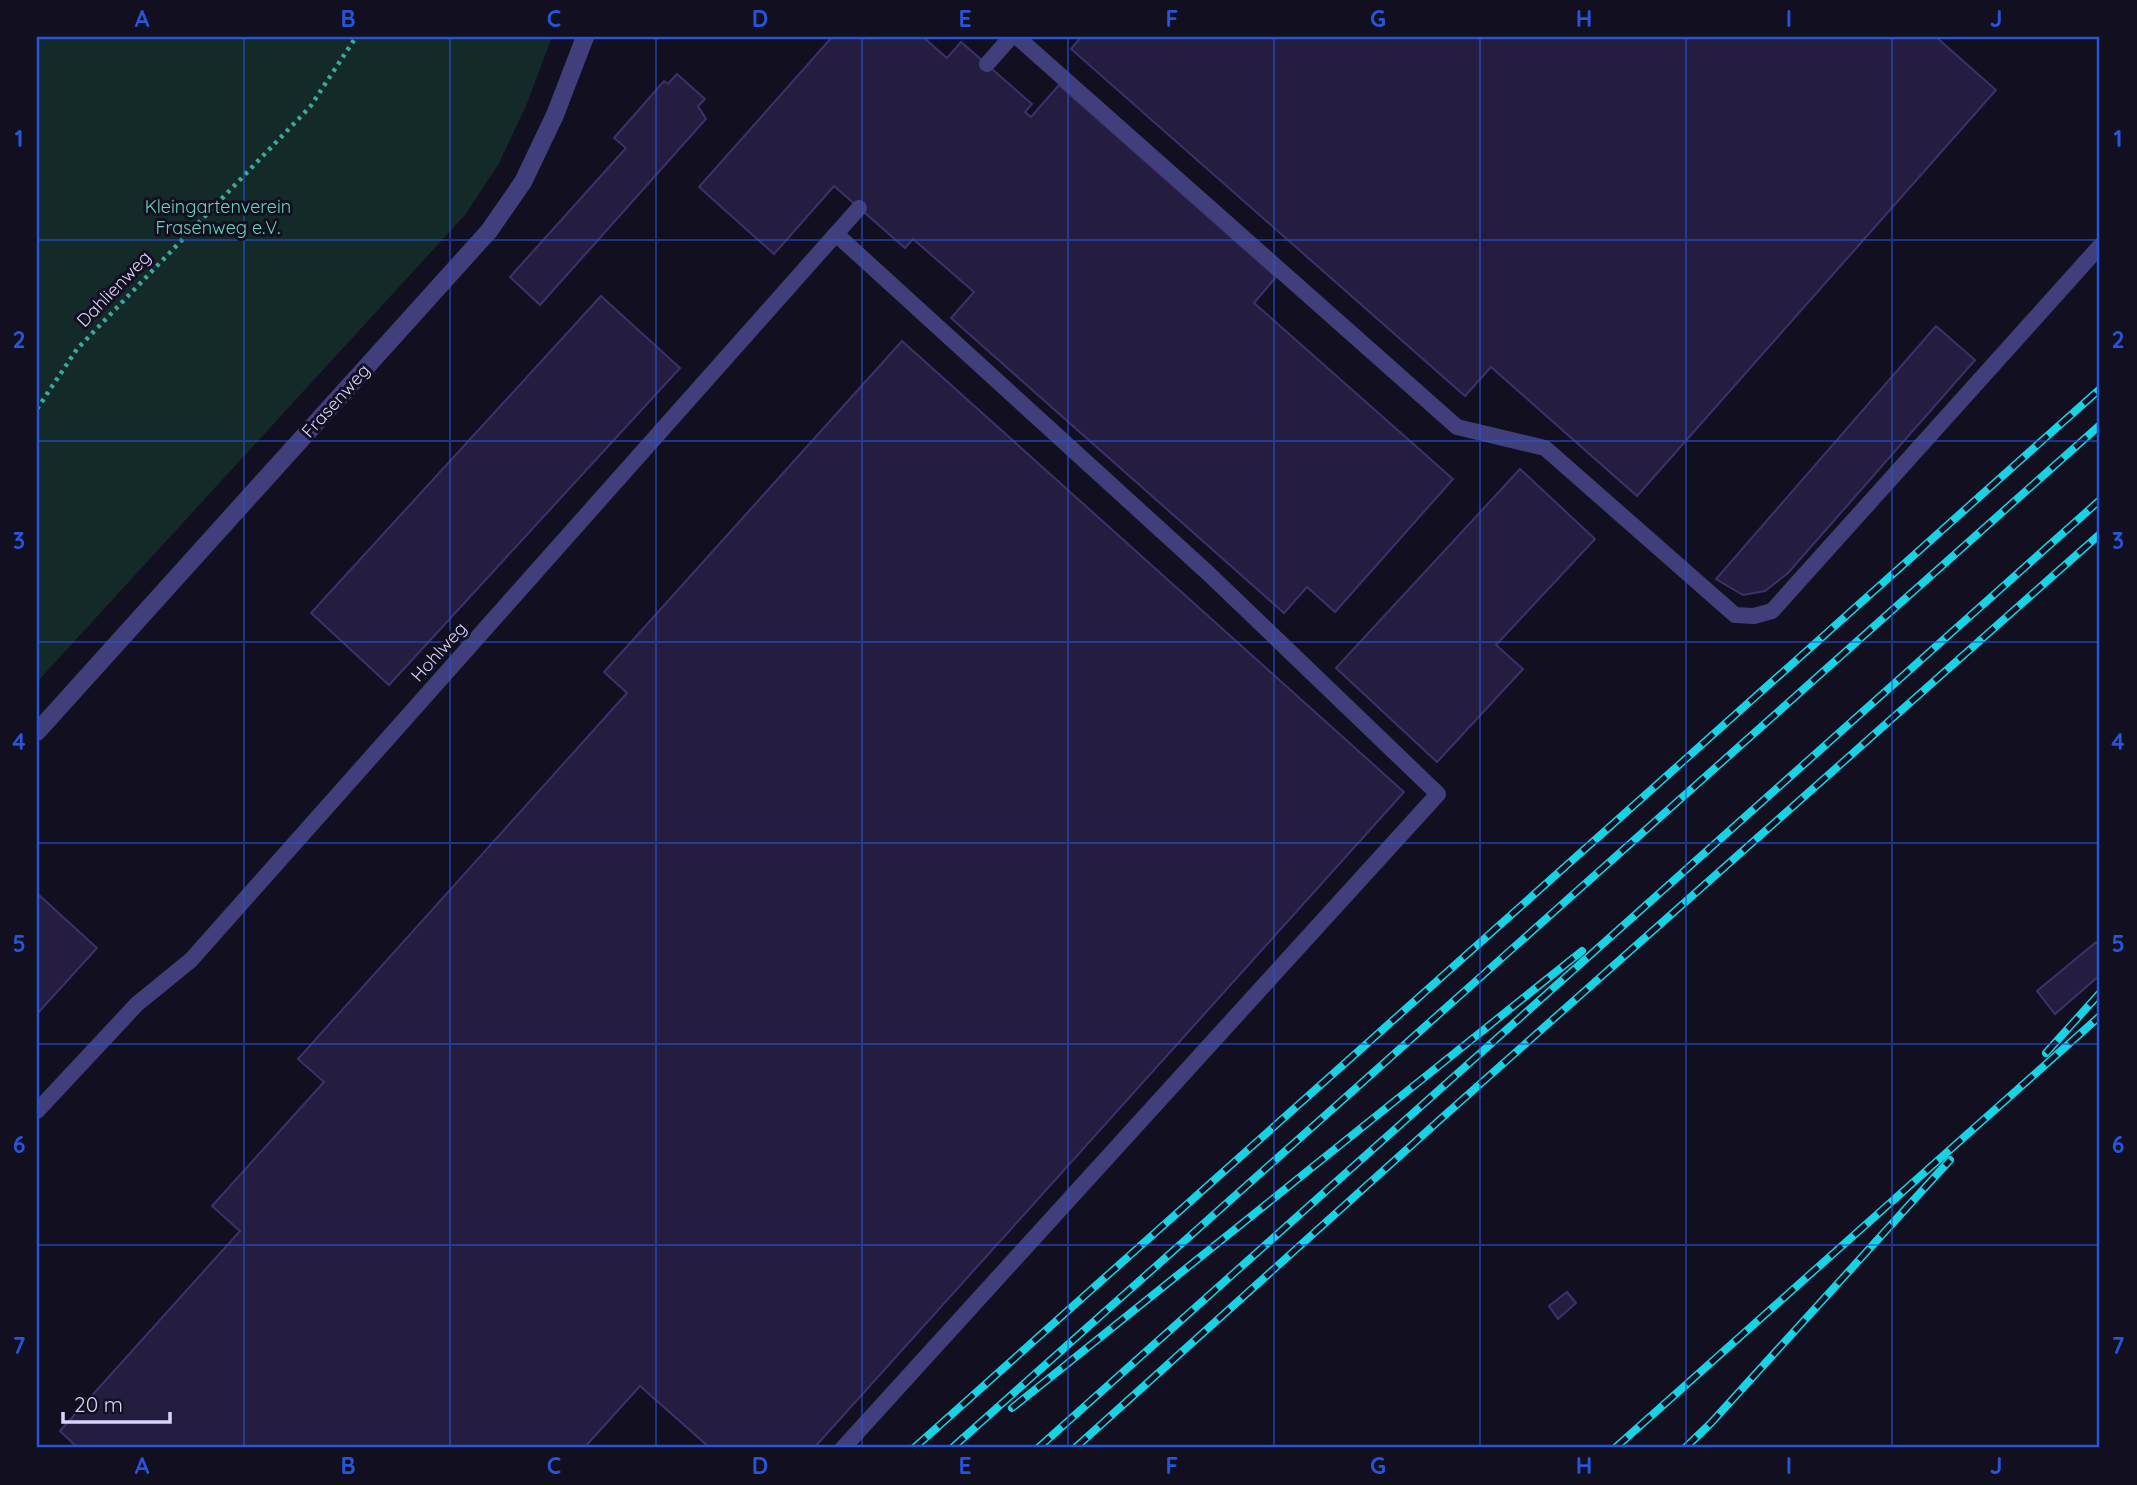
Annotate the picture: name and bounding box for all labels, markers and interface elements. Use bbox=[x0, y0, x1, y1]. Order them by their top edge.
text: A bbox=[135, 4, 150, 33]
text: B bbox=[340, 4, 356, 33]
text: C bbox=[547, 4, 561, 33]
text: D bbox=[752, 4, 768, 33]
text: E bbox=[958, 4, 972, 33]
text: F bbox=[1166, 4, 1178, 33]
text: G bbox=[1370, 4, 1386, 33]
text: H bbox=[1576, 4, 1592, 33]
text: I bbox=[1786, 4, 1792, 33]
text: J bbox=[1990, 4, 2002, 33]
text: 1 bbox=[15, 124, 23, 153]
text: 1 bbox=[2114, 124, 2122, 153]
park label: Kleingartenverein Frasenweg e.V. bbox=[145, 195, 291, 239]
street label: Dahlienweg bbox=[72, 246, 156, 332]
text: 2 bbox=[12, 325, 26, 354]
text: 2 bbox=[2111, 325, 2125, 354]
street label: Frasenweg bbox=[296, 359, 375, 442]
text: 3 bbox=[13, 526, 25, 555]
text: 3 bbox=[2112, 526, 2124, 555]
street label: Hohlweg bbox=[406, 617, 472, 686]
text: 4 bbox=[12, 727, 26, 756]
text: 4 bbox=[2111, 727, 2125, 756]
text: 5 bbox=[12, 929, 26, 958]
text: 5 bbox=[2111, 929, 2125, 958]
text: 6 bbox=[13, 1130, 25, 1159]
text: 6 bbox=[2112, 1130, 2124, 1159]
text: 7 bbox=[13, 1331, 26, 1360]
text: 7 bbox=[2112, 1331, 2125, 1360]
scale bar bbox=[63, 1380, 170, 1424]
text: 20 m bbox=[74, 1391, 123, 1417]
text: A bbox=[135, 1451, 150, 1480]
text: B bbox=[340, 1451, 356, 1480]
text: C bbox=[547, 1451, 561, 1480]
text: D bbox=[752, 1451, 768, 1480]
text: E bbox=[958, 1451, 972, 1480]
text: F bbox=[1166, 1451, 1178, 1480]
text: G bbox=[1370, 1451, 1386, 1480]
text: H bbox=[1576, 1451, 1592, 1480]
text: I bbox=[1786, 1451, 1792, 1480]
text: J bbox=[1990, 1451, 2002, 1480]

